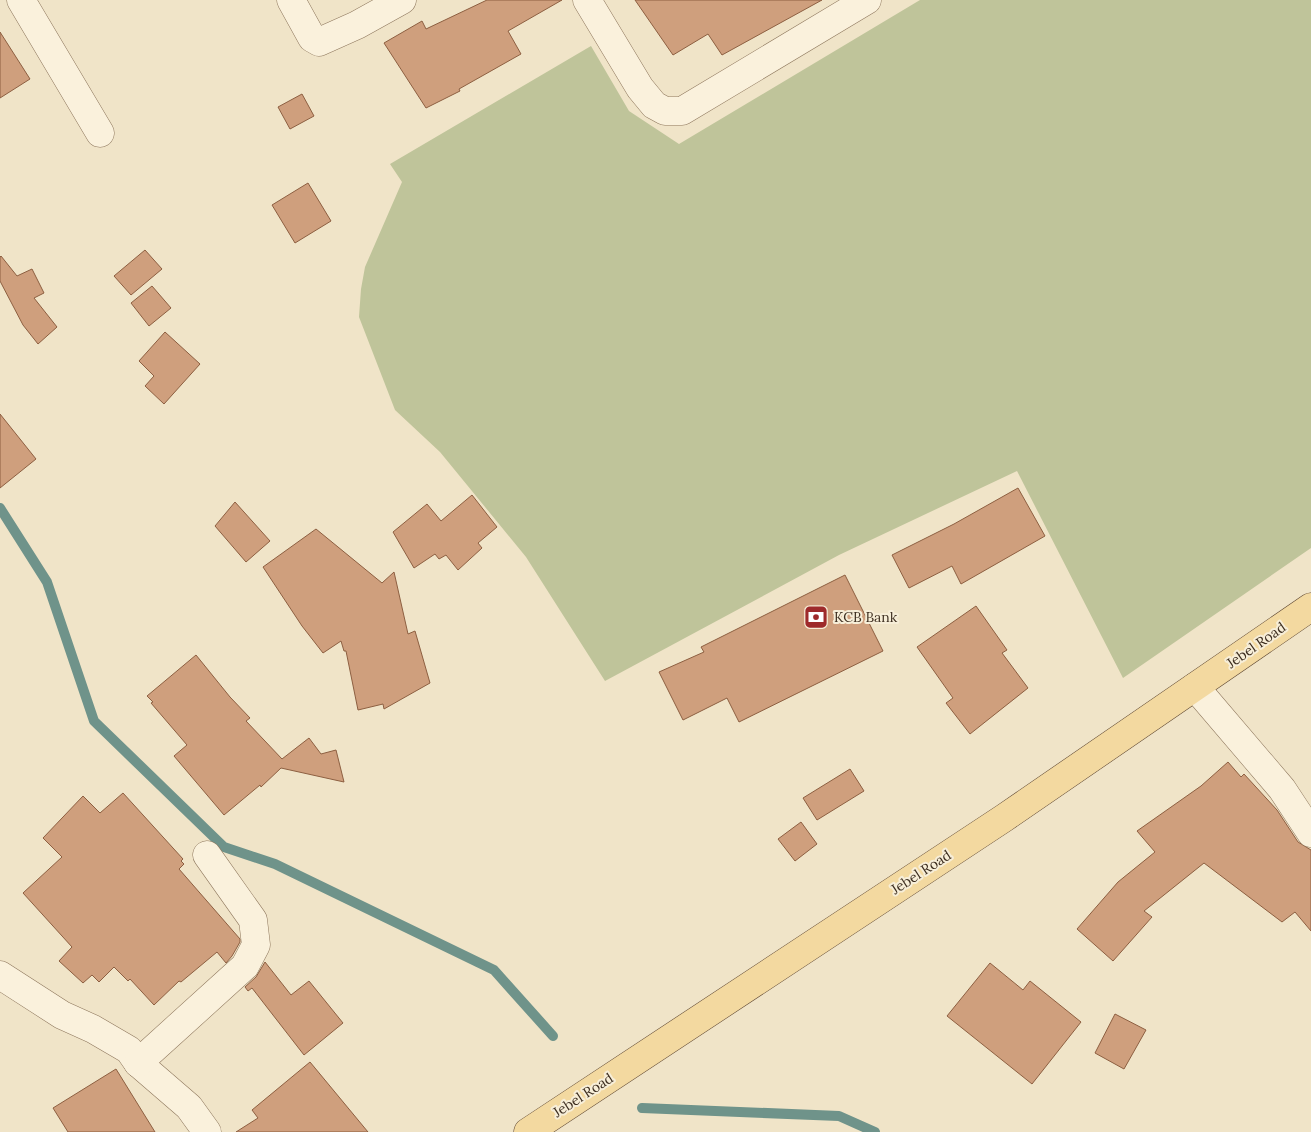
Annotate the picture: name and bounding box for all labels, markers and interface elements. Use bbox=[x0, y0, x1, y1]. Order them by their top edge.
bank icon: KCB Bank bbox=[803, 604, 829, 630]
place label: KCB Bank bbox=[834, 608, 898, 626]
street label: Jebel Road bbox=[1222, 618, 1289, 673]
street label: Jebel Road bbox=[887, 846, 955, 899]
street label: Jebel Road bbox=[549, 1069, 617, 1122]

